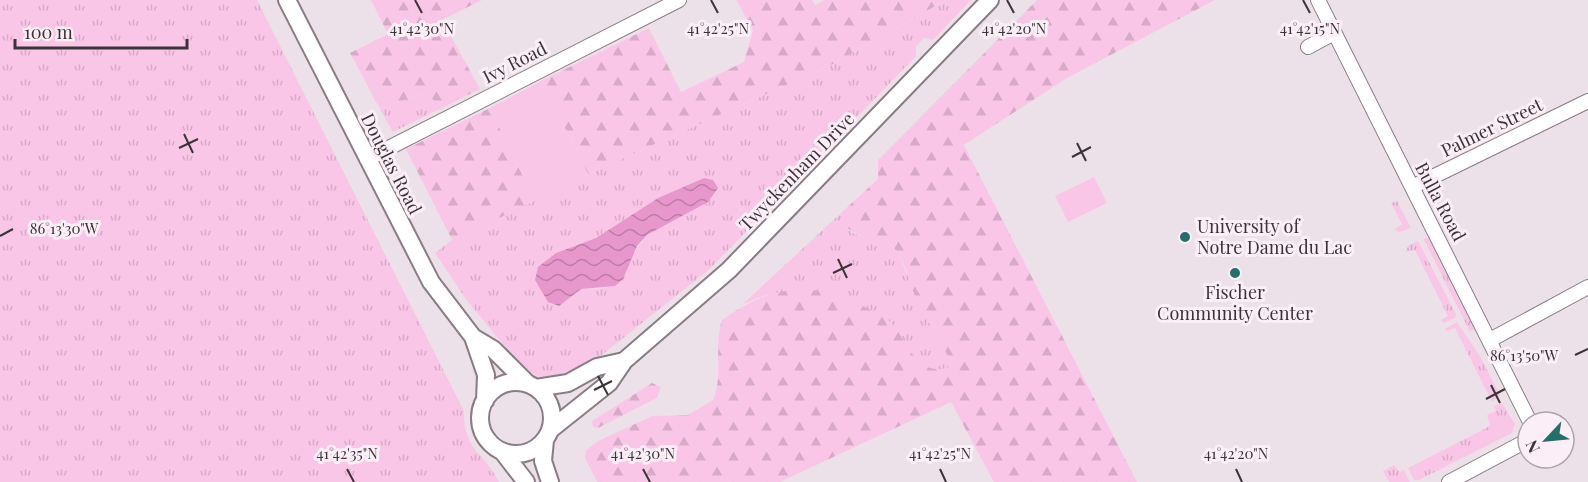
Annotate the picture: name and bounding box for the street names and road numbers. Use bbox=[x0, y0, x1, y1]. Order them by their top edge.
street label: Ivy Road bbox=[478, 36, 551, 88]
street label: Palmer Street bbox=[1437, 92, 1547, 162]
street label: Twyckenham Drive bbox=[733, 107, 859, 236]
street label: Douglas Road bbox=[356, 109, 428, 219]
street label: Bulla Road bbox=[1410, 158, 1472, 246]

